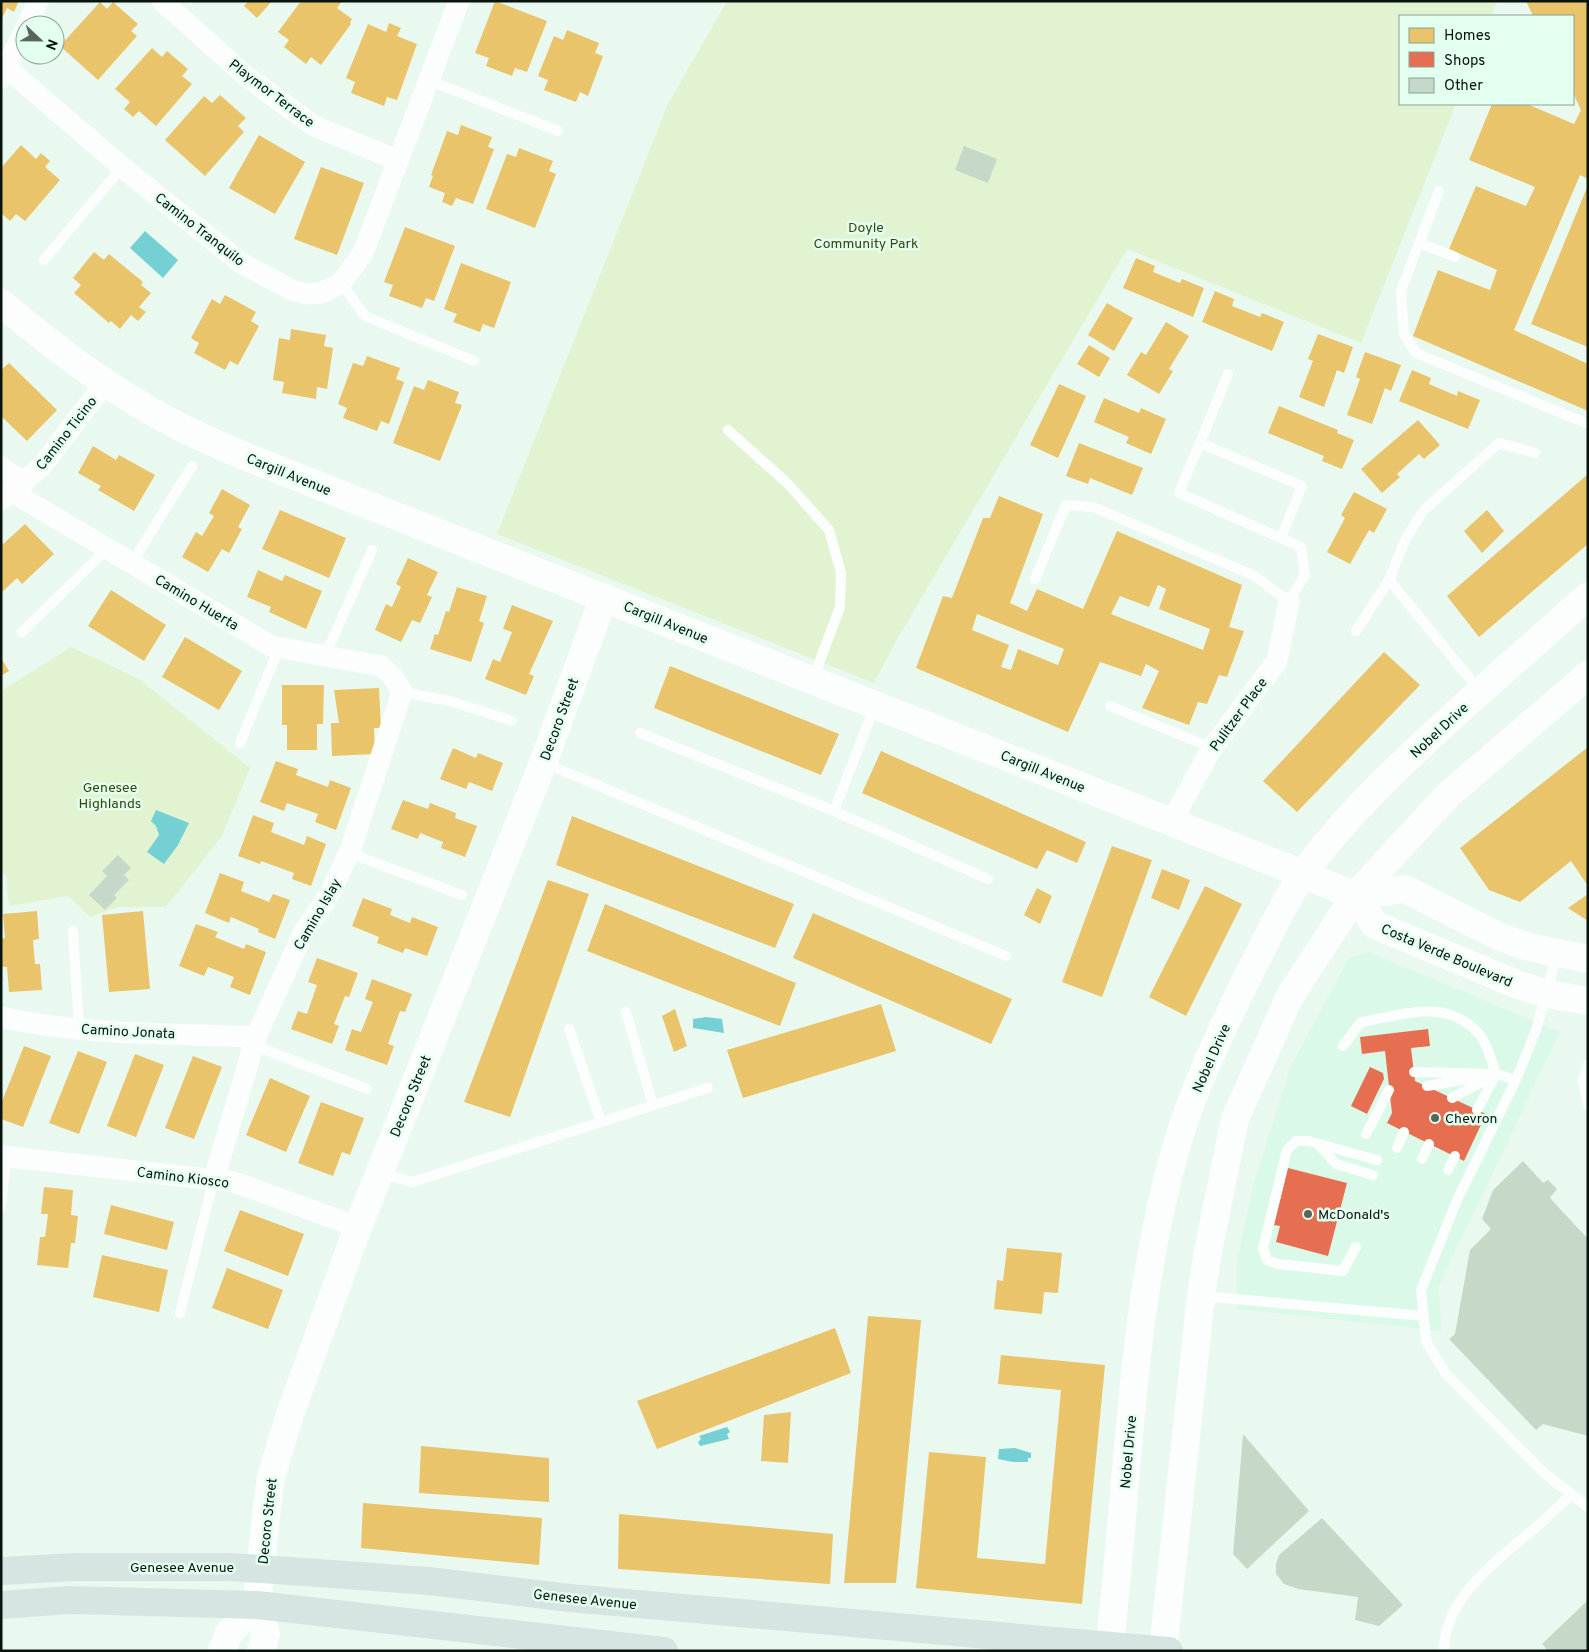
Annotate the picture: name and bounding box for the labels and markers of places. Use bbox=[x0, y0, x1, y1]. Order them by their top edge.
place label: Chevron bbox=[1445, 1111, 1497, 1128]
marker: Chevron bbox=[1429, 1112, 1441, 1124]
place label: McDonald's bbox=[1318, 1207, 1390, 1224]
marker: McDonald's bbox=[1302, 1208, 1314, 1220]

